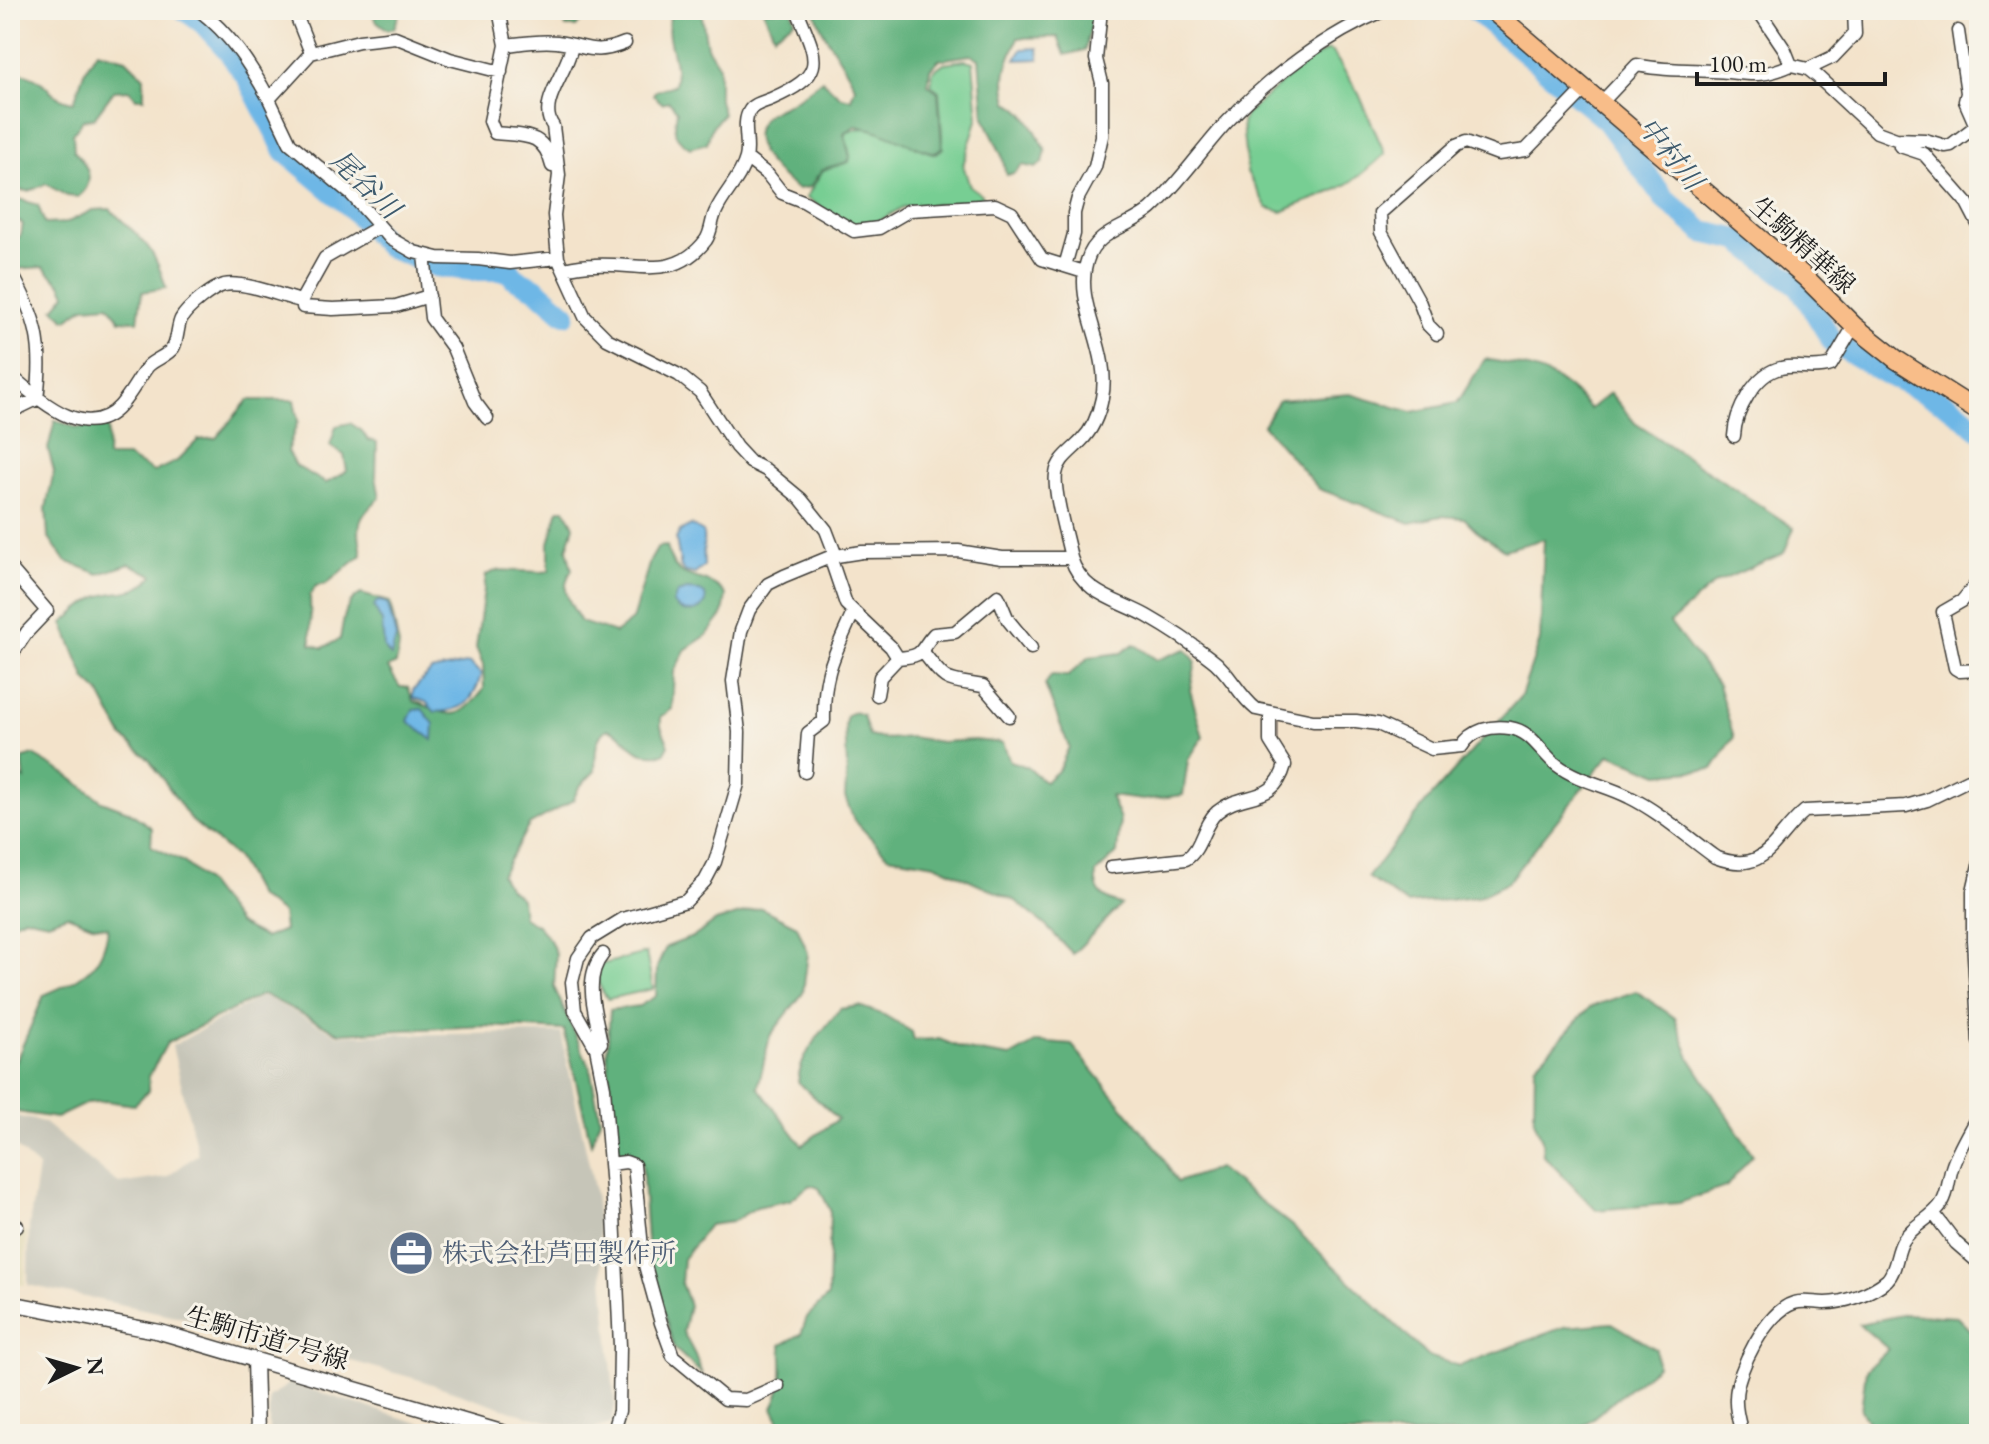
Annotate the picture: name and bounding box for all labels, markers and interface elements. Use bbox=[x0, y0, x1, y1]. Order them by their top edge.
scale bar bbox=[1697, 36, 1885, 86]
text: 100 m bbox=[1709, 48, 1767, 79]
water label: 中村川 bbox=[1631, 109, 1713, 199]
water label: 尾谷川 bbox=[323, 142, 411, 228]
street label: 生駒精華線 bbox=[1743, 189, 1863, 301]
office icon: 株式会社芦田製作所 bbox=[387, 1229, 435, 1277]
place label: 株式会社芦田製作所 bbox=[442, 1236, 676, 1270]
street label: 生駒市道7号線 bbox=[181, 1298, 353, 1378]
north arrow bbox=[36, 1328, 116, 1408]
text: N bbox=[80, 1356, 111, 1377]

